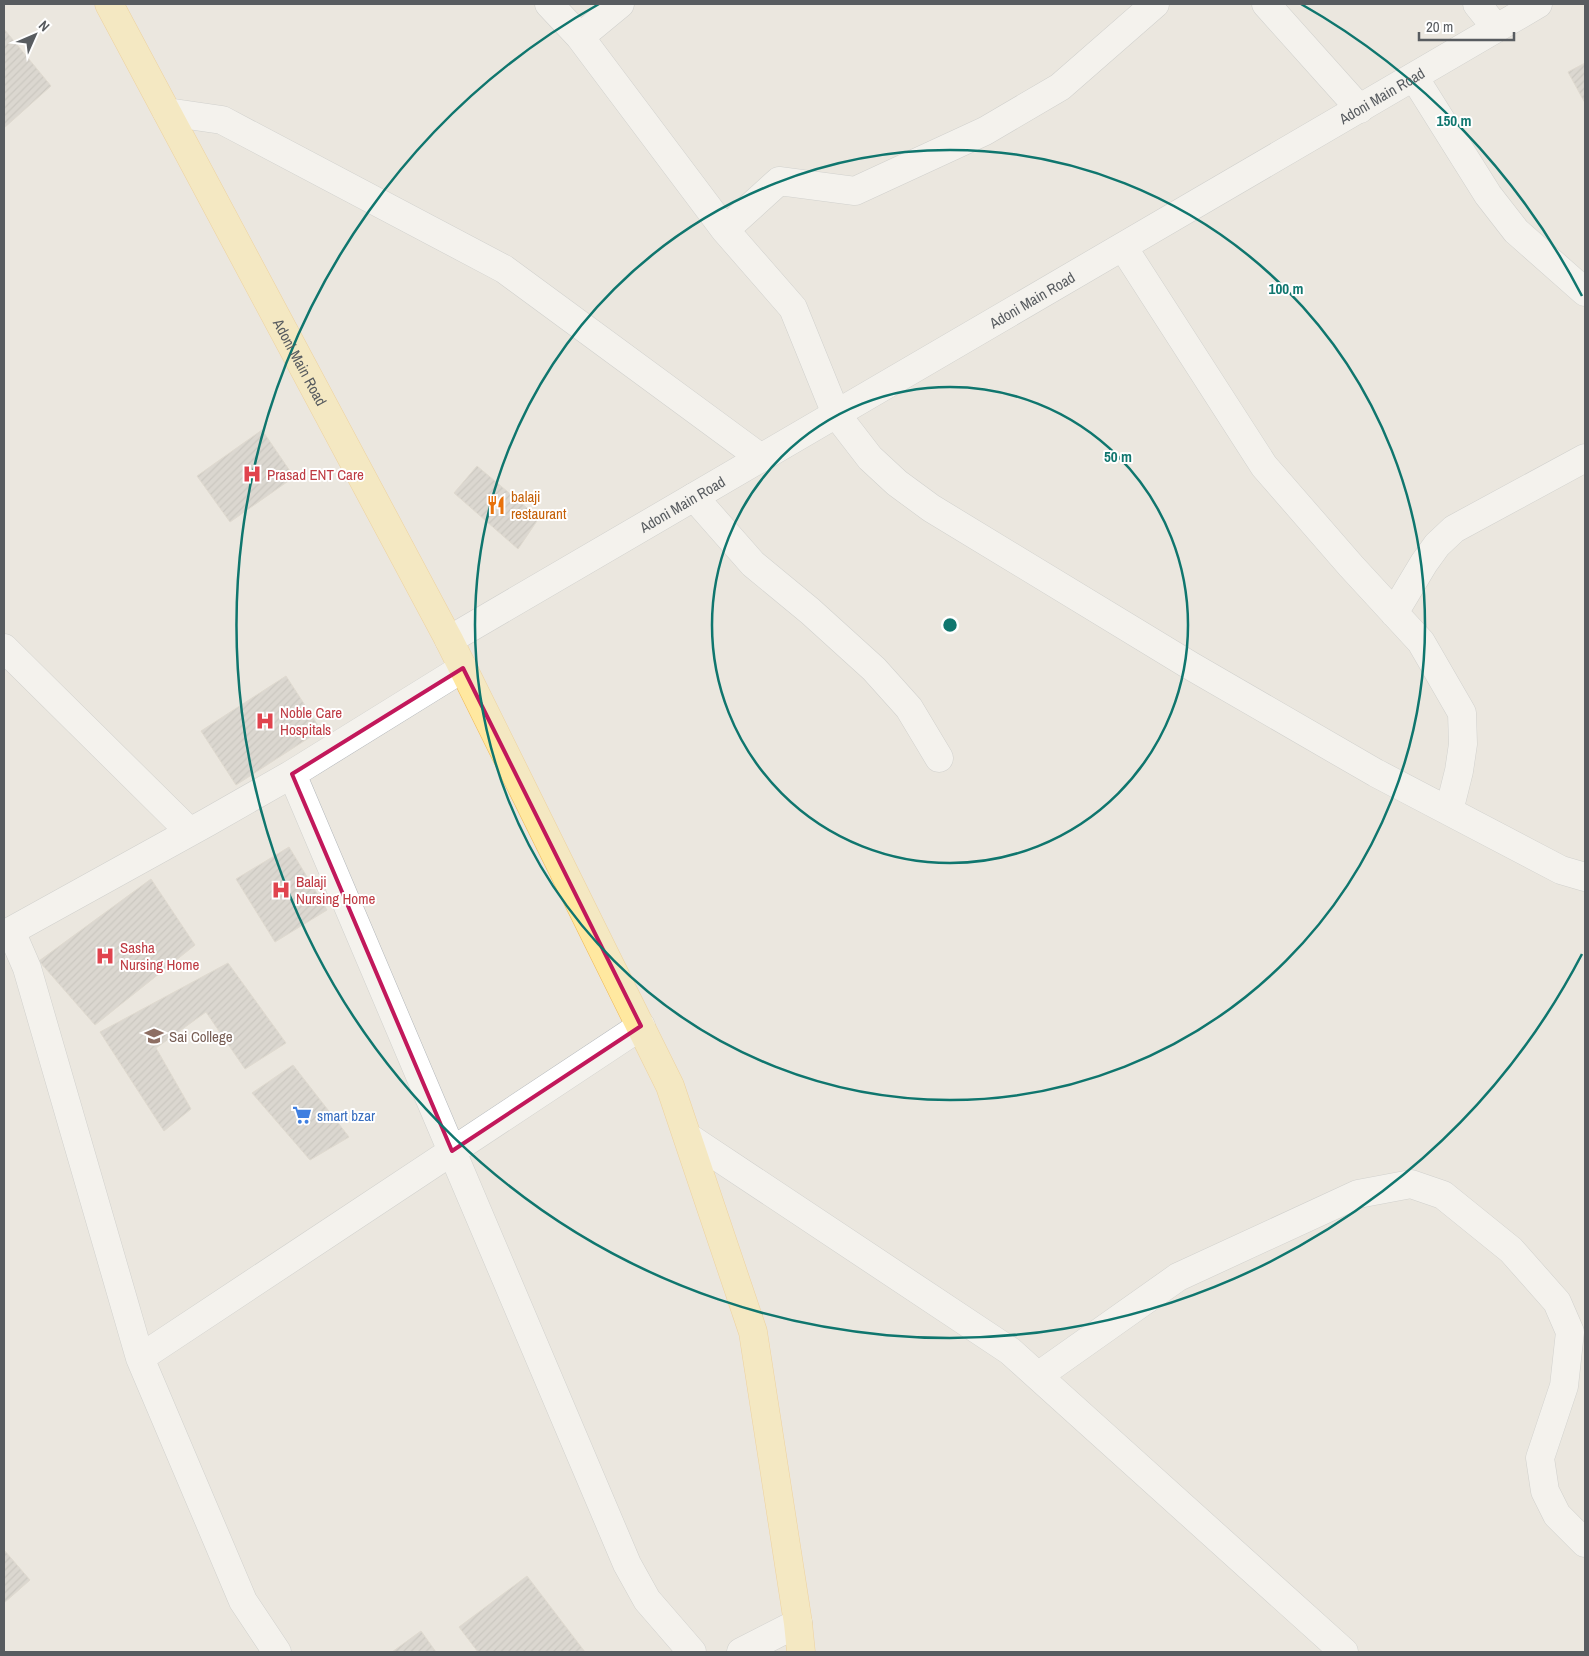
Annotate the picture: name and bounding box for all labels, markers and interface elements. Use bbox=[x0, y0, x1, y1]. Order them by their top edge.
north arrow bbox=[10, 10, 60, 60]
scale bar bbox=[1419, 10, 1514, 42]
text: 20 m bbox=[1426, 16, 1453, 37]
text: N bbox=[35, 17, 53, 35]
street label: Adoni Main Road bbox=[1334, 62, 1428, 129]
text: 150 m bbox=[1437, 110, 1471, 131]
street label: Adoni Main Road bbox=[984, 266, 1079, 333]
text: 100 m bbox=[1269, 278, 1303, 299]
street label: Adoni Main Road bbox=[268, 314, 332, 409]
text: 50 m bbox=[1104, 446, 1132, 467]
hospital icon: Prasad ENT Care bbox=[241, 463, 263, 485]
place label: Prasad ENT Care bbox=[267, 464, 364, 485]
street label: Adoni Main Road bbox=[635, 471, 729, 538]
place label: balaji restaurant bbox=[511, 486, 567, 524]
restaurant icon: balaji restaurant bbox=[485, 494, 507, 516]
centre of rings bbox=[941, 616, 959, 634]
place label: Noble Care Hospitals bbox=[280, 702, 342, 740]
hospital icon: Noble Care Hospitals bbox=[254, 710, 276, 732]
place label: Balaji Nursing Home bbox=[296, 871, 375, 909]
hospital icon: Balaji Nursing Home bbox=[270, 879, 292, 901]
place label: Sasha Nursing Home bbox=[120, 937, 199, 975]
hospital icon: Sasha Nursing Home bbox=[94, 945, 116, 967]
school or university icon: Sai College bbox=[143, 1025, 165, 1047]
place label: Sai College bbox=[169, 1026, 233, 1047]
supermarket icon: smart bzar bbox=[291, 1104, 313, 1126]
place label: smart bzar bbox=[317, 1105, 375, 1126]

